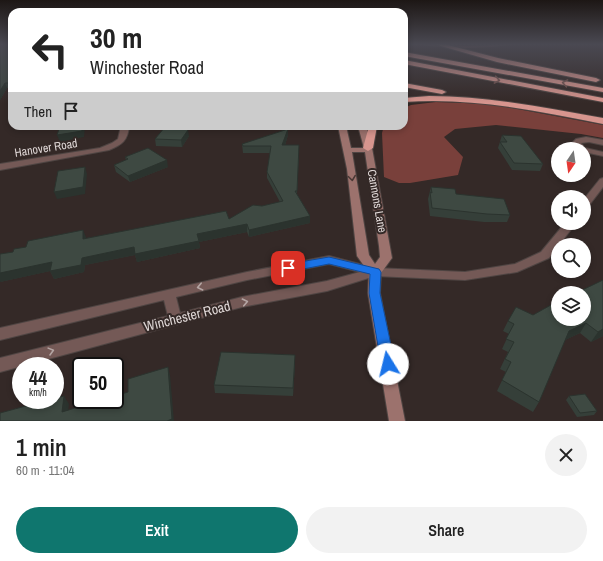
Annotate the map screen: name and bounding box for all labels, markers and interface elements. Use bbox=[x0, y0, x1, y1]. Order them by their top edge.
text: 30 m bbox=[90, 19, 142, 57]
icon: left bbox=[24, 24, 76, 76]
text: Winchester Road bbox=[90, 55, 204, 80]
one-way arrow bbox=[494, 75, 500, 84]
one-way arrow bbox=[562, 79, 568, 87]
icon: arrive bbox=[60, 100, 82, 122]
text: Then bbox=[24, 101, 52, 122]
street label: Hanover Road bbox=[13, 135, 79, 161]
north arrow bbox=[551, 142, 591, 182]
map controls bbox=[551, 142, 591, 326]
street label: Cannons Lane bbox=[364, 168, 390, 234]
one-way arrow bbox=[347, 175, 356, 181]
button: sound bbox=[551, 190, 591, 230]
button: search bbox=[551, 238, 591, 278]
pin bbox=[271, 251, 305, 285]
icon: arrive bbox=[277, 257, 299, 279]
one-way arrow bbox=[197, 282, 204, 290]
button: layers bbox=[551, 286, 591, 326]
street label: Winchester Road bbox=[142, 297, 232, 335]
one-way arrow bbox=[242, 298, 248, 306]
position arrow bbox=[367, 343, 409, 385]
one-way arrow bbox=[48, 348, 55, 356]
speed limit sign: 50 bbox=[72, 357, 124, 409]
text: 44 bbox=[29, 364, 47, 391]
text: km/h bbox=[29, 386, 47, 399]
text: 1 min bbox=[16, 431, 67, 463]
button: close bbox=[545, 434, 587, 476]
text: 60 m · 11:04 bbox=[16, 462, 75, 479]
button: Exit bbox=[16, 507, 298, 553]
button: Share bbox=[306, 507, 587, 553]

